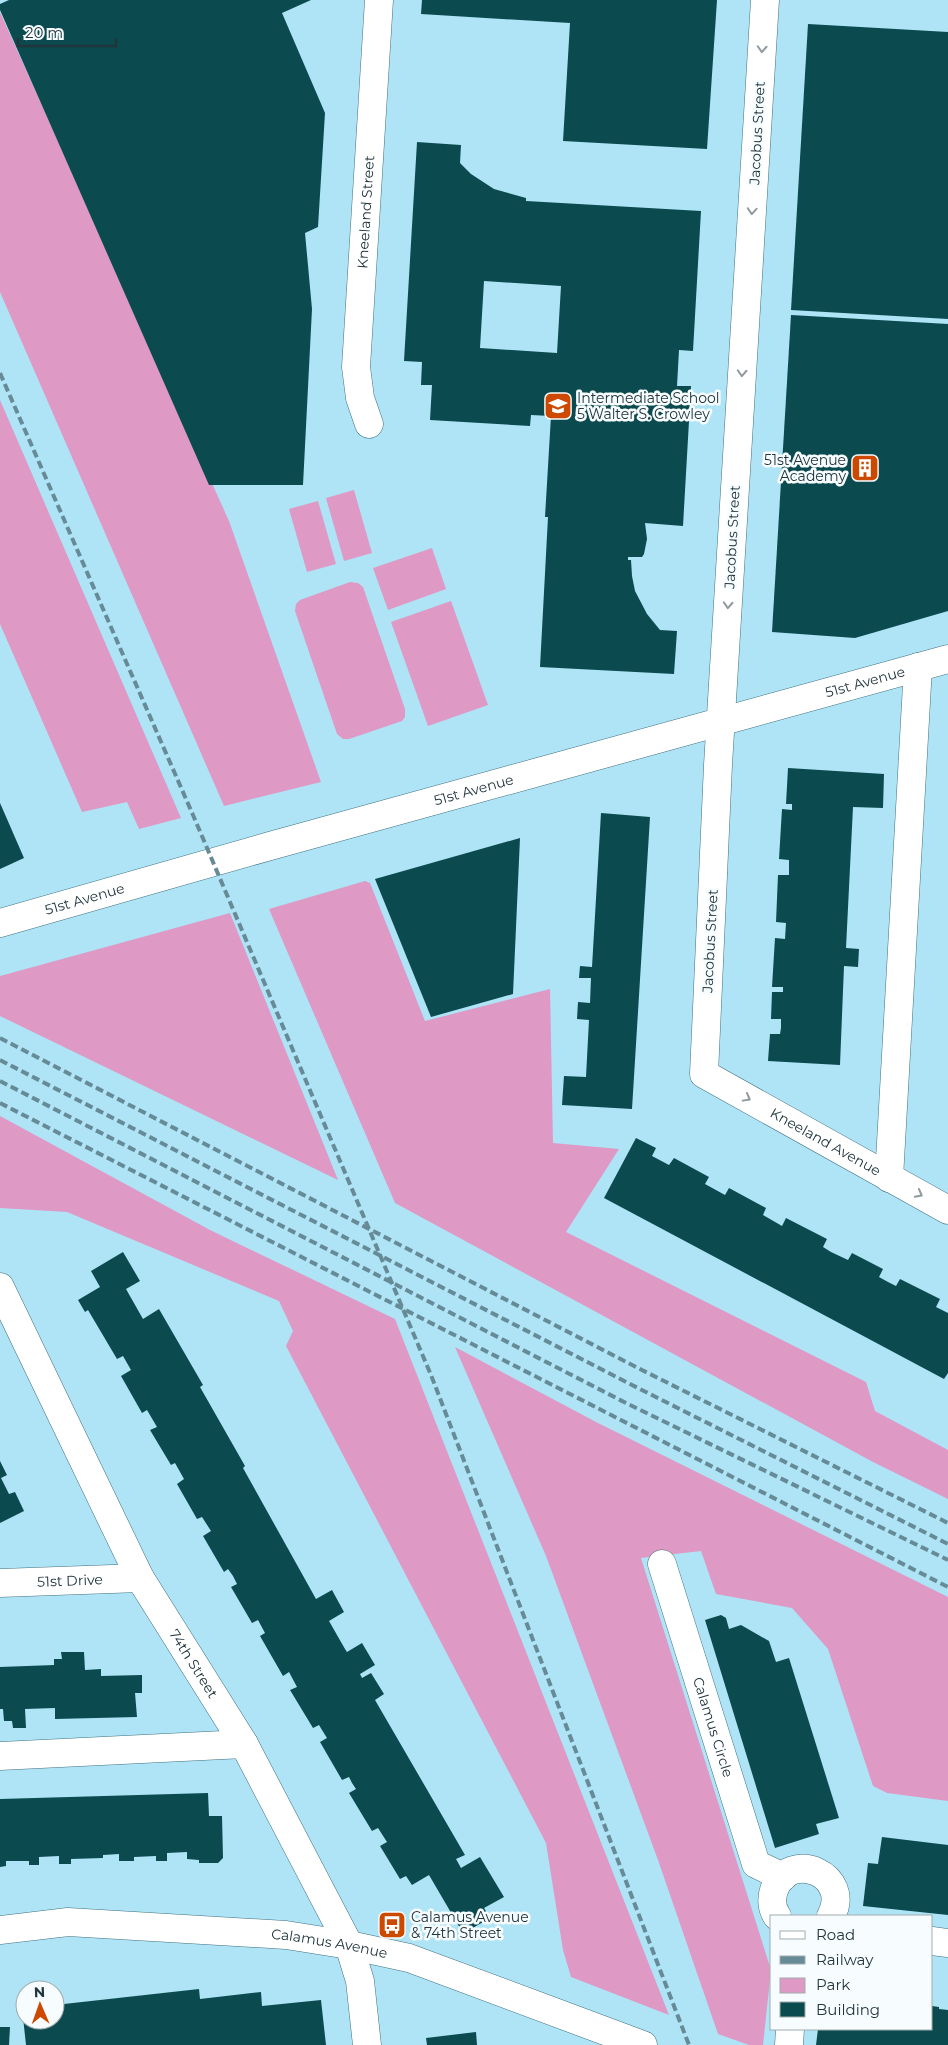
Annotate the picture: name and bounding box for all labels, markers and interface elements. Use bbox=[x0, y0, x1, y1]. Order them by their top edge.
scale bar bbox=[18, 15, 115, 47]
text: 20 m bbox=[25, 23, 63, 42]
one-way arrow bbox=[756, 45, 767, 53]
street label: Jacobus Street bbox=[745, 81, 769, 186]
street label: Kneeland Street bbox=[353, 155, 378, 269]
one-way arrow bbox=[747, 207, 758, 215]
one-way arrow bbox=[737, 369, 748, 377]
place label: Intermediate School 5 Walter S. Crowley bbox=[577, 389, 720, 423]
school or university icon: Intermediate School 5 Walter S. Crowley bbox=[543, 391, 573, 421]
place label: 51st Avenue Academy bbox=[764, 451, 846, 485]
building icon: 51st Avenue Academy bbox=[850, 453, 880, 483]
street label: Jacobus Street bbox=[720, 485, 744, 590]
one-way arrow bbox=[723, 601, 734, 609]
street label: 51st Avenue bbox=[823, 662, 907, 701]
street label: 51st Avenue bbox=[432, 770, 516, 809]
street label: 51st Avenue bbox=[43, 879, 127, 919]
street label: Jacobus Street bbox=[698, 889, 722, 994]
one-way arrow bbox=[741, 1092, 750, 1102]
street label: Kneeland Avenue bbox=[767, 1104, 884, 1180]
one-way arrow bbox=[914, 1188, 923, 1198]
street label: 51st Drive bbox=[37, 1570, 103, 1591]
street label: 74th Street bbox=[165, 1626, 222, 1702]
street label: Calamus Circle bbox=[689, 1675, 737, 1780]
place label: Calamus Avenue & 74th Street bbox=[411, 1908, 529, 1942]
bus stop icon: Calamus Avenue & 74th Street bbox=[377, 1910, 407, 1940]
legend bbox=[770, 1915, 933, 2030]
street label: Calamus Avenue bbox=[271, 1925, 389, 1962]
text: Road bbox=[816, 1925, 855, 1944]
text: Railway bbox=[816, 1950, 874, 1969]
text: Park bbox=[816, 1975, 850, 1994]
north arrow bbox=[15, 1980, 65, 2030]
text: N bbox=[34, 1983, 46, 2001]
text: Building bbox=[816, 2000, 880, 2019]

